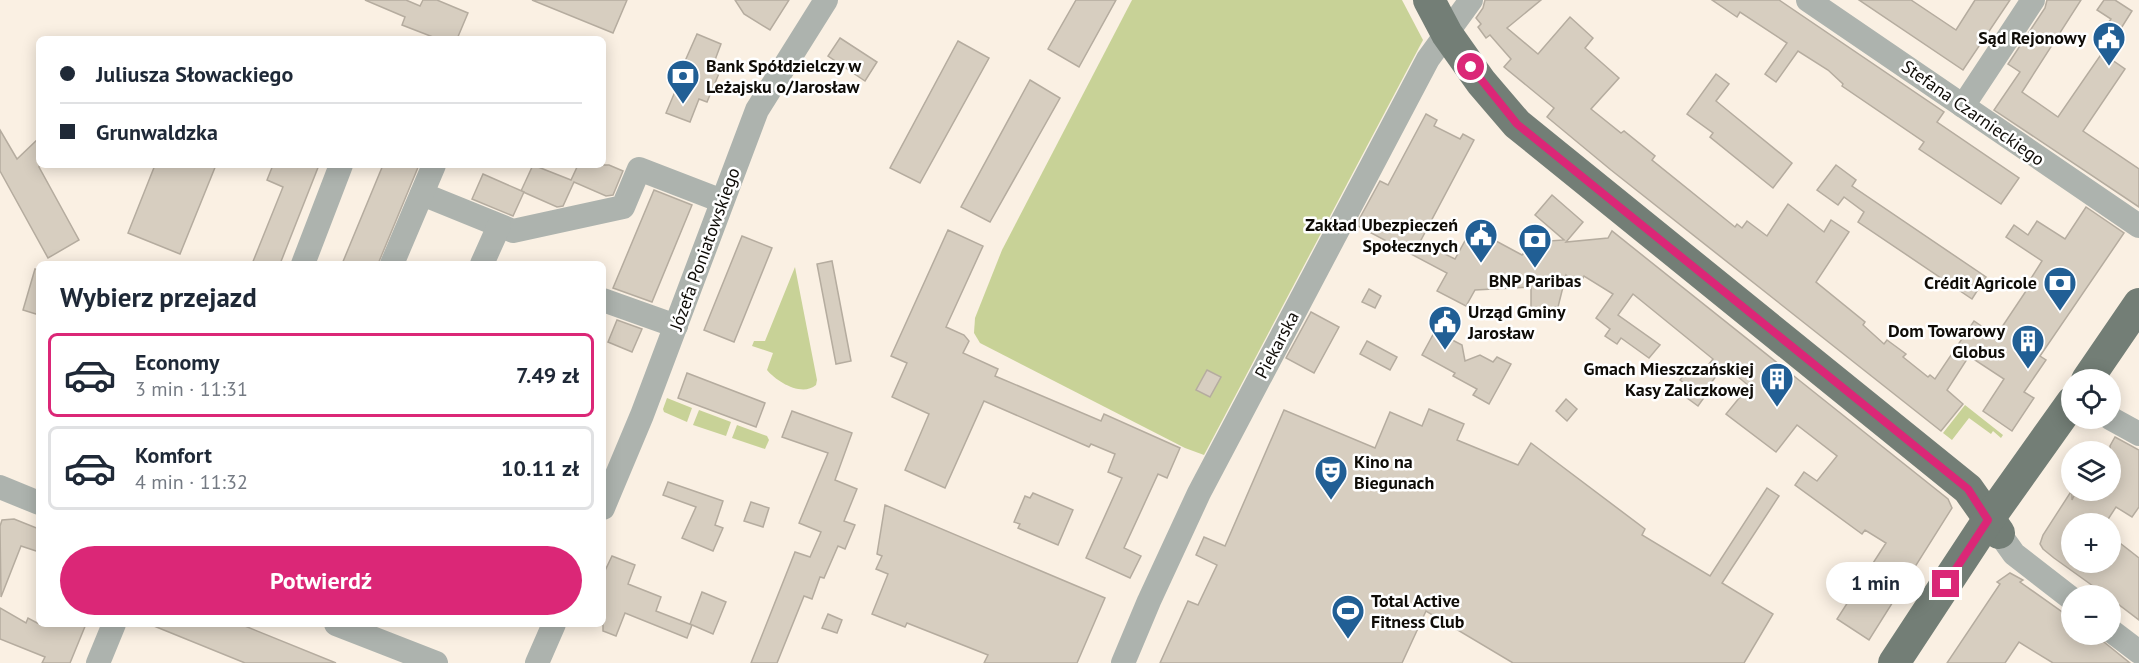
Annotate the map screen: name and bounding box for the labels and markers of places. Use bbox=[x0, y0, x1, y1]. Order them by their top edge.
public building icon: Sąd Rejonowy bbox=[2091, 20, 2127, 67]
place label: Sąd Rejonowy bbox=[1978, 26, 2086, 49]
place label: Bank Spółdzielczy w Leżajsku o/Jarosław bbox=[706, 54, 862, 98]
bank icon: Bank Spółdzielczy w Leżajsku o/Jarosław bbox=[665, 58, 701, 105]
place label: Zakład Ubezpieczeń Społecznych bbox=[1305, 213, 1458, 257]
public building icon: Zakład Ubezpieczeń Społecznych bbox=[1463, 217, 1499, 264]
bank icon: BNP Paribas bbox=[1517, 222, 1553, 269]
bank icon: Crédit Agricole bbox=[2042, 265, 2078, 312]
place label: BNP Paribas bbox=[1489, 269, 1582, 292]
place label: Crédit Agricole bbox=[1924, 271, 2037, 294]
place label: Urząd Gminy Jarosław bbox=[1467, 300, 1566, 344]
public building icon: Urząd Gminy Jarosław bbox=[1427, 304, 1463, 351]
place label: Dom Towarowy Globus bbox=[1888, 319, 2005, 363]
building icon: Dom Towarowy Globus bbox=[2010, 323, 2046, 370]
place label: Gmach Mieszczańskiej Kasy Zaliczkowej bbox=[1584, 357, 1754, 401]
building icon: Gmach Mieszczańskiej Kasy Zaliczkowej bbox=[1759, 361, 1795, 408]
place label: Kino na Biegunach bbox=[1354, 450, 1434, 494]
theatre icon: Kino na Biegunach bbox=[1313, 454, 1349, 501]
place label: Total Active Fitness Club bbox=[1371, 589, 1465, 633]
sports icon: Total Active Fitness Club bbox=[1330, 593, 1366, 640]

